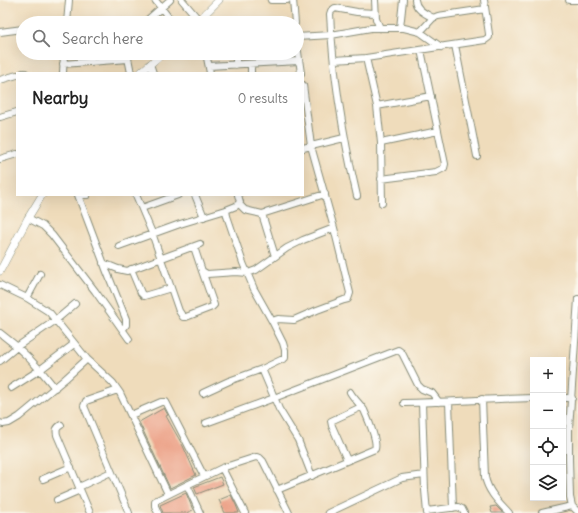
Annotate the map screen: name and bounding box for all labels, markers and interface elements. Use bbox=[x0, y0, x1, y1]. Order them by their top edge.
search box bbox=[16, 16, 304, 60]
icon: search bbox=[30, 27, 52, 49]
text: Search here bbox=[62, 29, 143, 48]
text: Nearby bbox=[32, 87, 88, 109]
text: 0 results bbox=[238, 90, 288, 107]
map controls bbox=[530, 357, 566, 501]
button: + bbox=[530, 357, 566, 393]
button: − bbox=[530, 393, 566, 429]
button: locate bbox=[530, 429, 566, 465]
button: layers bbox=[530, 465, 566, 501]

